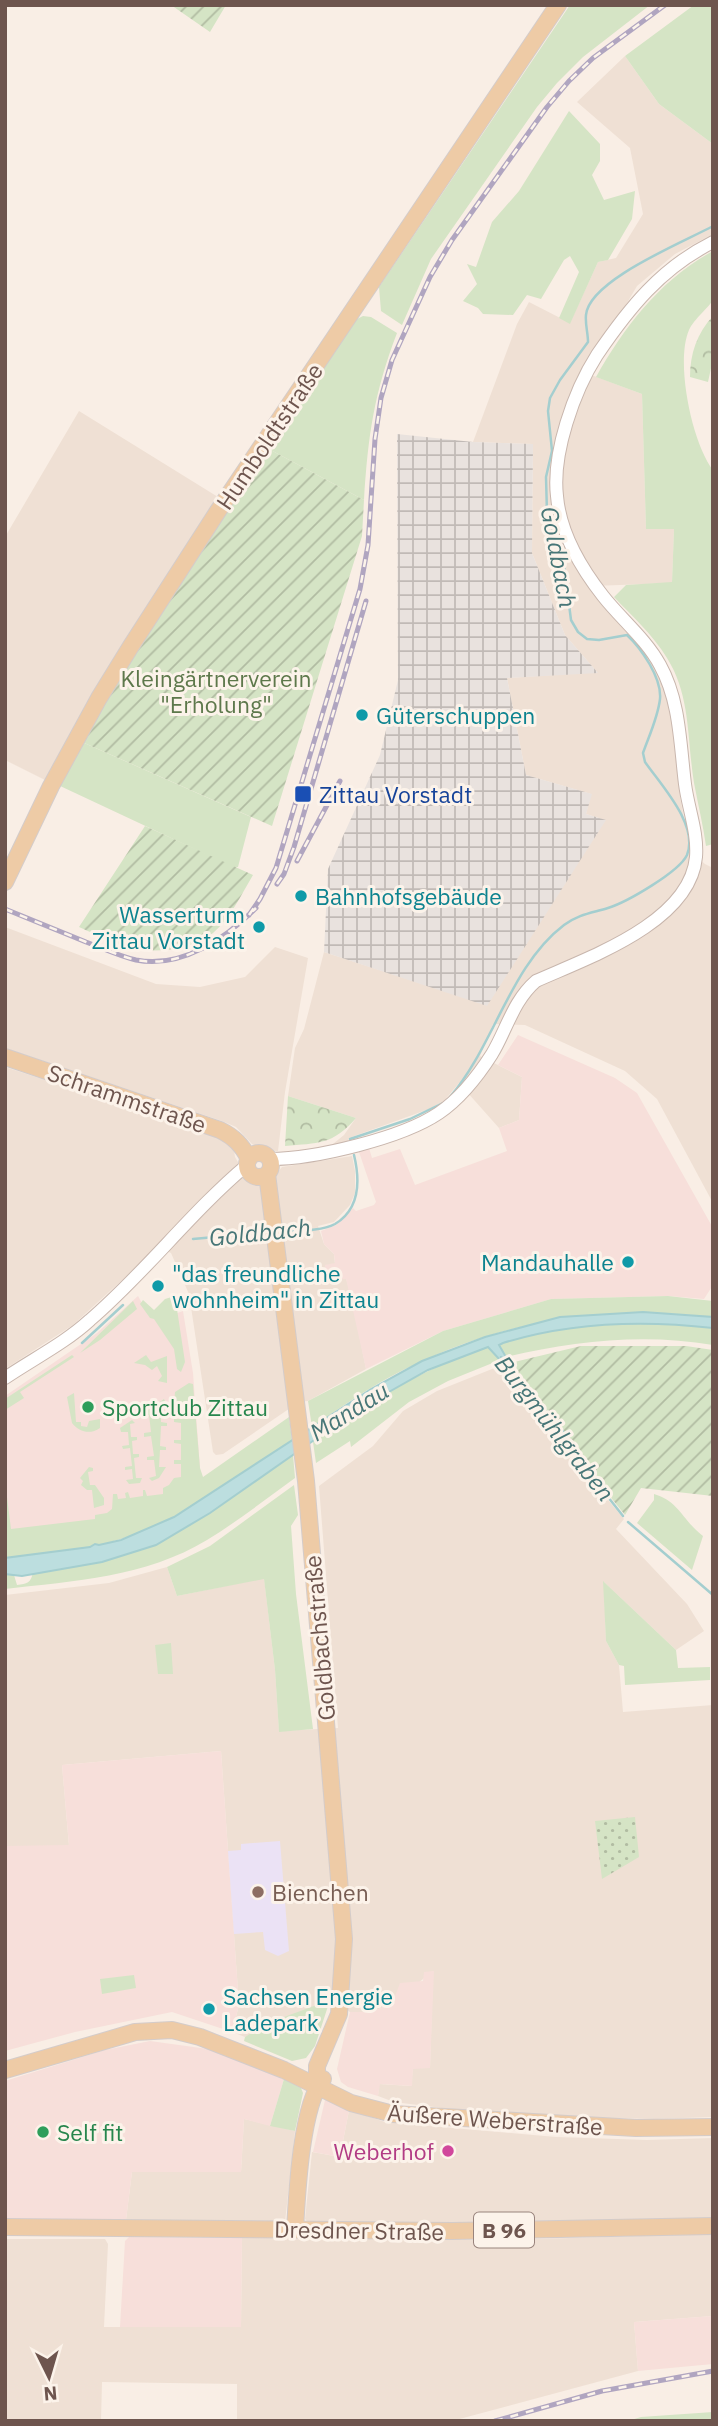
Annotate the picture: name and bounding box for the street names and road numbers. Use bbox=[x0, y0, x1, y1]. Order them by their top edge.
street label: Humboldtstraße bbox=[209, 357, 329, 515]
street label: Schrammstraße bbox=[44, 1057, 210, 1139]
street label: Goldbachstraße bbox=[297, 1554, 341, 1722]
street label: Äußere Weberstraße bbox=[386, 2097, 604, 2141]
road number: B 96 bbox=[474, 2212, 534, 2248]
street label: Dresdner Straße bbox=[274, 2214, 444, 2246]

